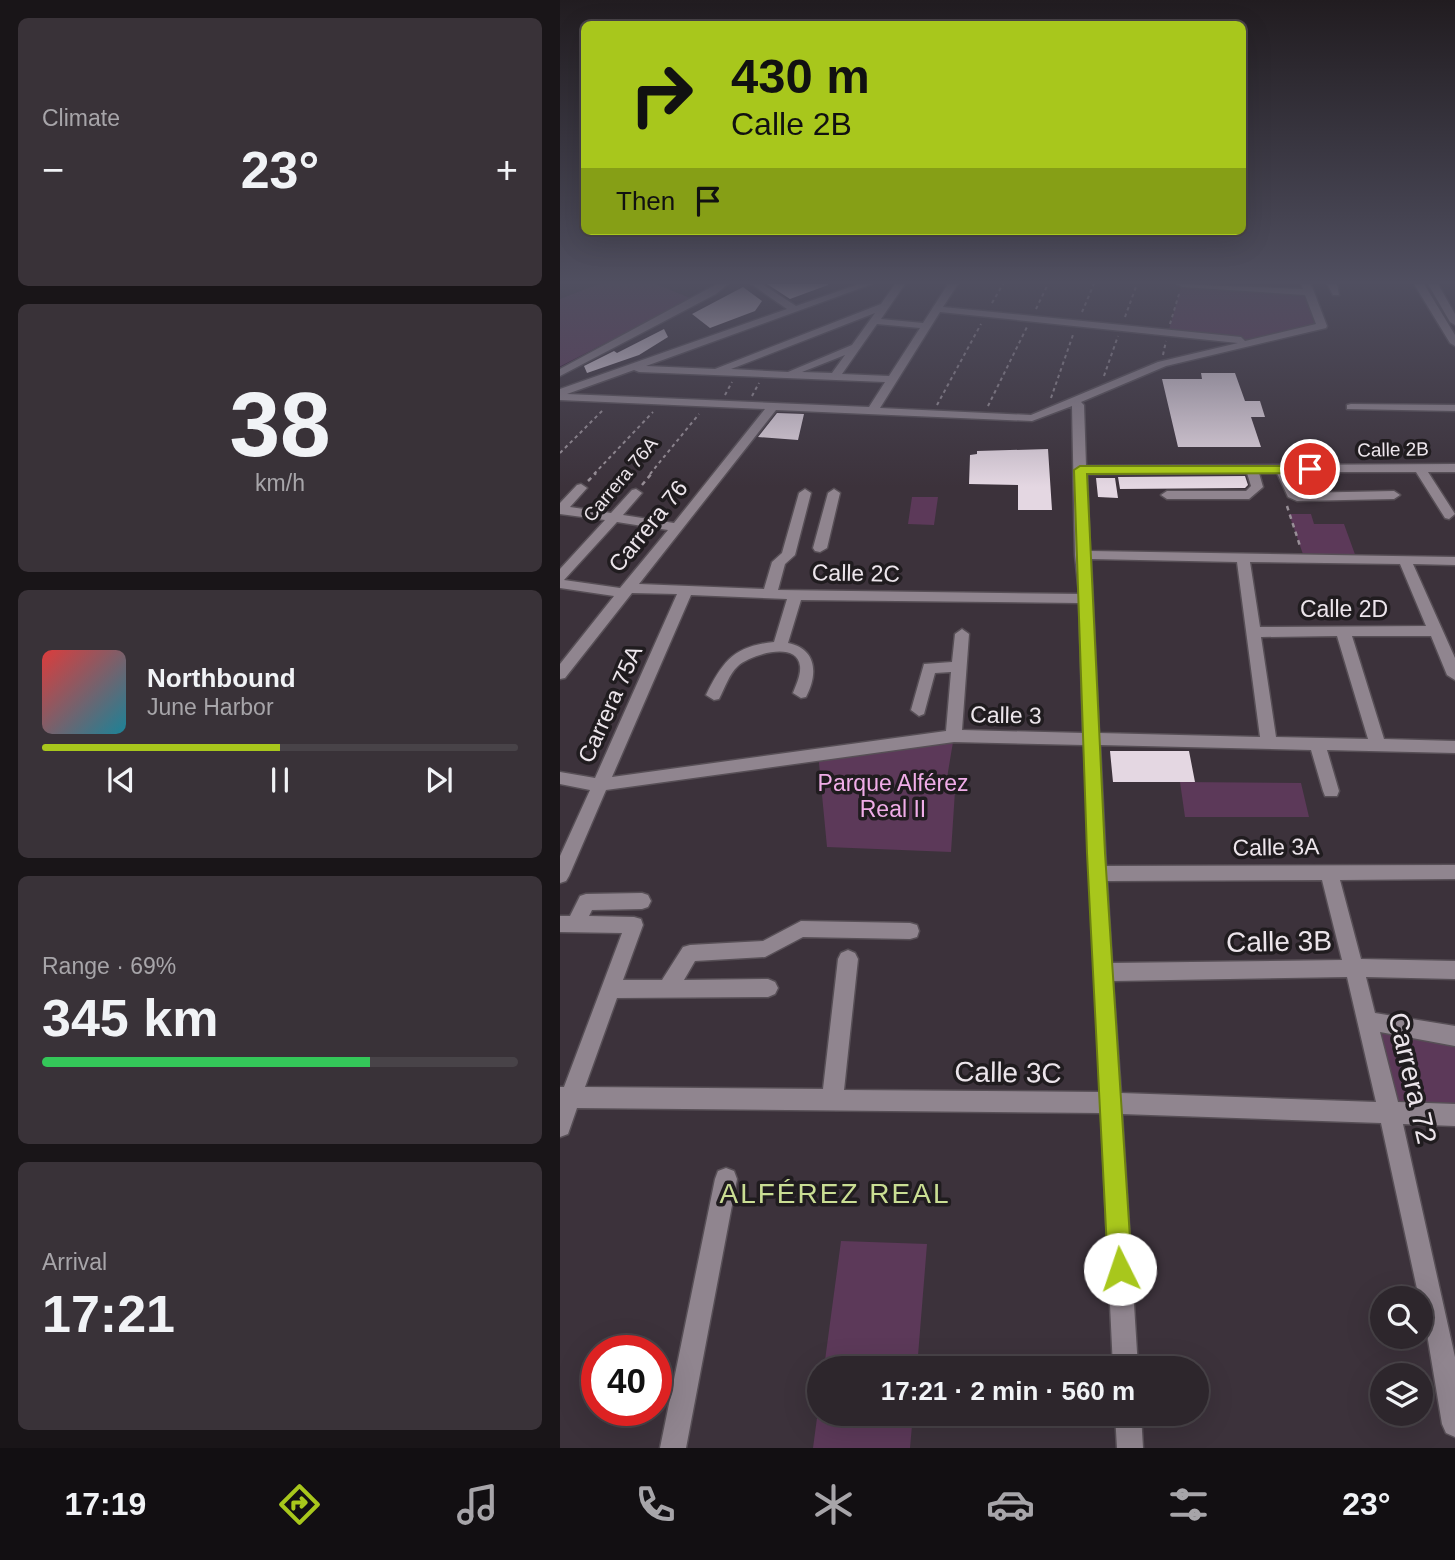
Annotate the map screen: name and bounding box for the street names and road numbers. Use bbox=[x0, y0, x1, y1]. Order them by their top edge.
street label: Carrera 76A bbox=[578, 432, 662, 526]
street label: Calle 2B bbox=[1357, 438, 1429, 461]
street label: Carrera 76 bbox=[603, 475, 693, 577]
street label: Calle 2C bbox=[812, 559, 900, 587]
street label: Calle 2D bbox=[1300, 596, 1388, 622]
street label: Carrera 75A bbox=[573, 641, 648, 767]
street label: Calle 3 bbox=[970, 701, 1042, 729]
street label: Calle 3A bbox=[1232, 833, 1320, 861]
street label: Calle 3B bbox=[1226, 925, 1332, 958]
street label: Carrera 72 bbox=[1382, 1009, 1443, 1147]
street label: Calle 3C bbox=[954, 1056, 1062, 1089]

